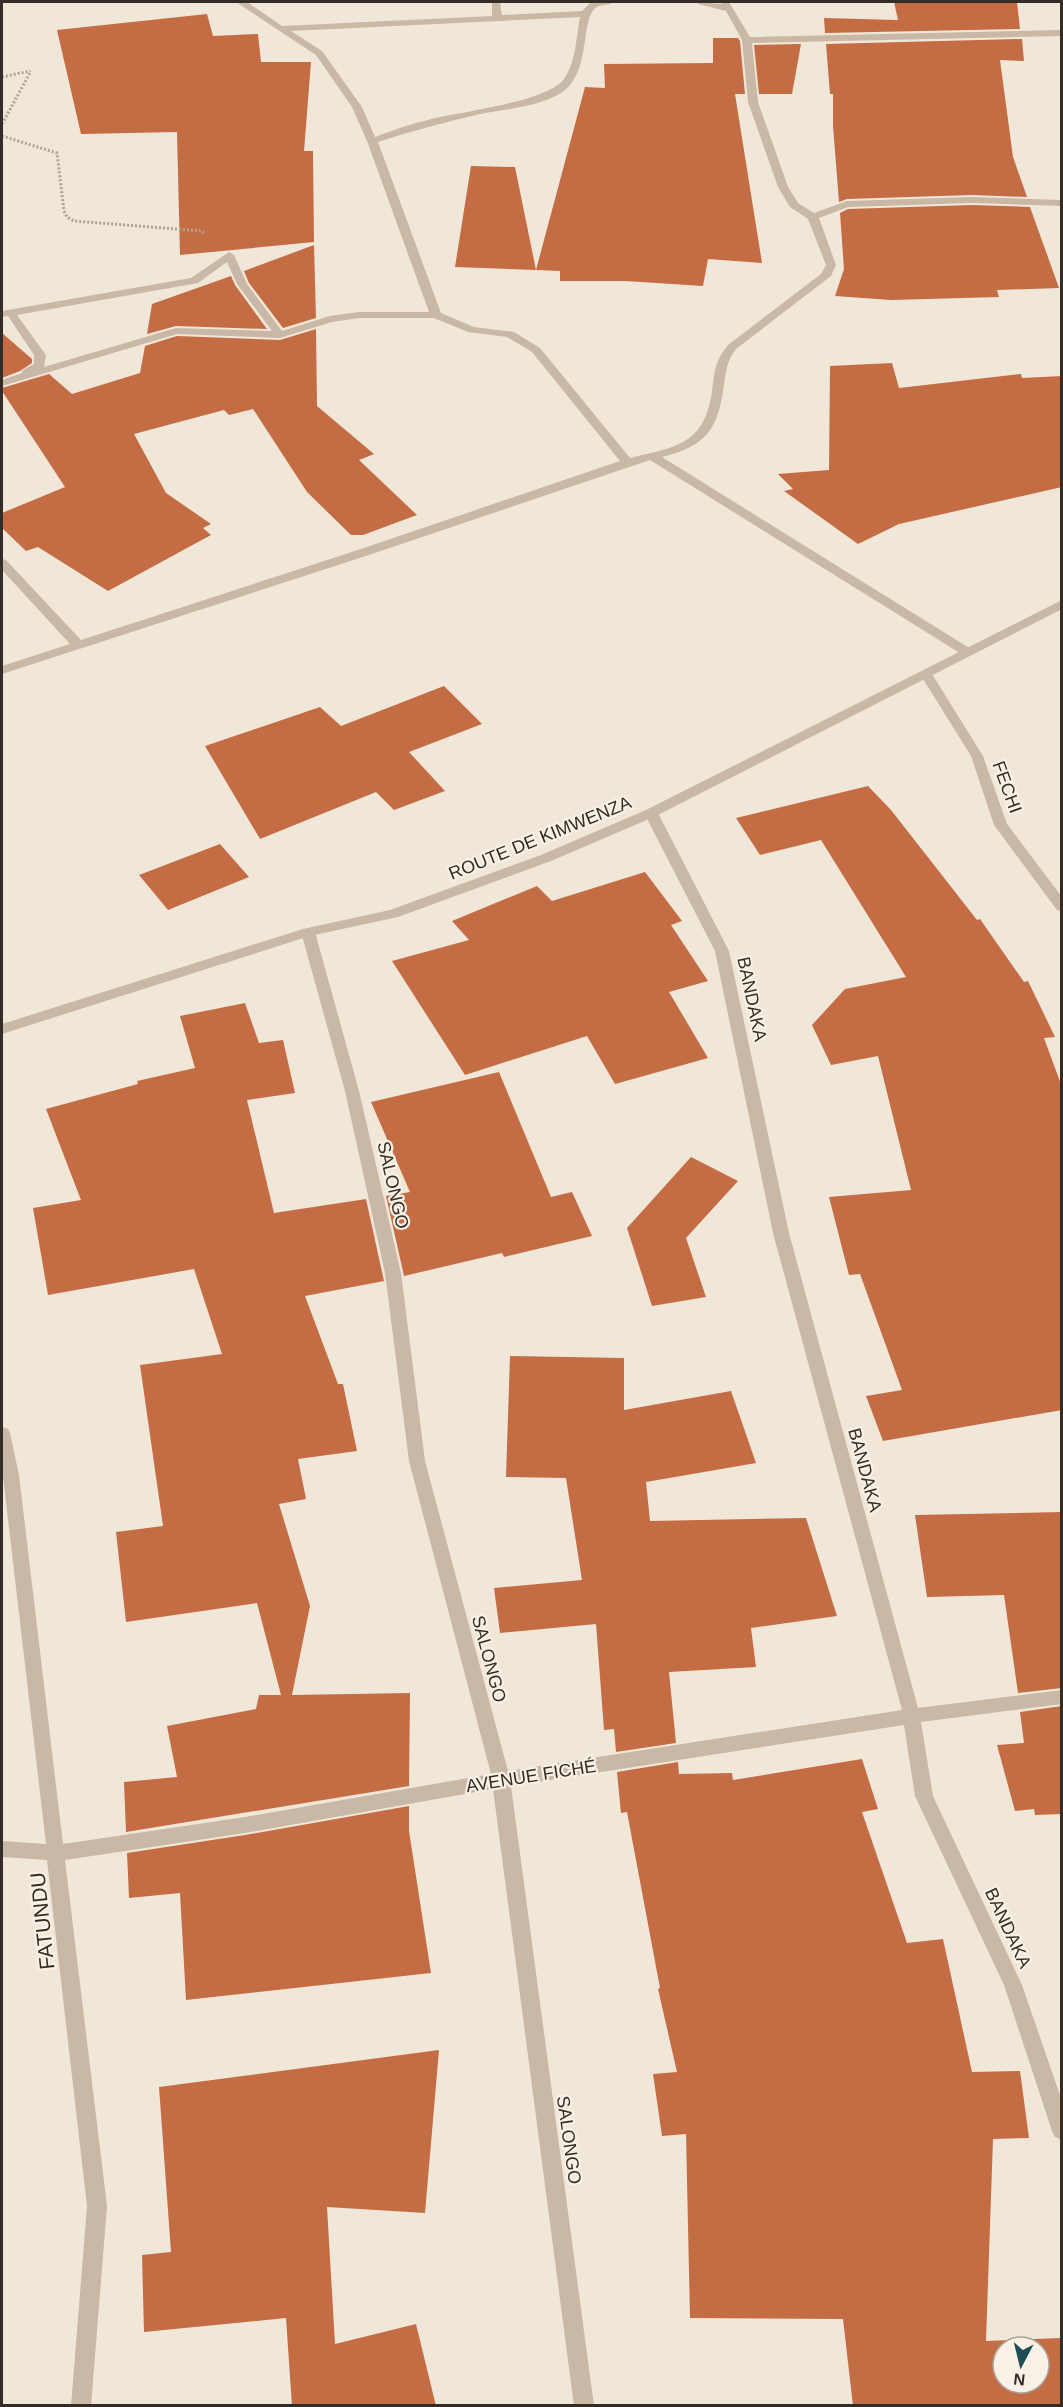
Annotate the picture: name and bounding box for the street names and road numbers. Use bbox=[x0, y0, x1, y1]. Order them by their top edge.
street label: FECHI bbox=[988, 758, 1026, 816]
street label: ROUTE DE KIMWENZA bbox=[446, 792, 634, 884]
street label: BANDAKA bbox=[733, 955, 771, 1043]
street label: SALONGO bbox=[373, 1139, 413, 1231]
street label: BANDAKA bbox=[844, 1426, 886, 1514]
street label: SALONGO bbox=[468, 1613, 510, 1705]
street label: AVENUE FICHÉ bbox=[464, 1756, 598, 1796]
street label: FATUNDU bbox=[25, 1871, 59, 1971]
street label: BANDAKA bbox=[981, 1885, 1035, 1971]
street label: SALONGO bbox=[553, 2095, 585, 2185]

